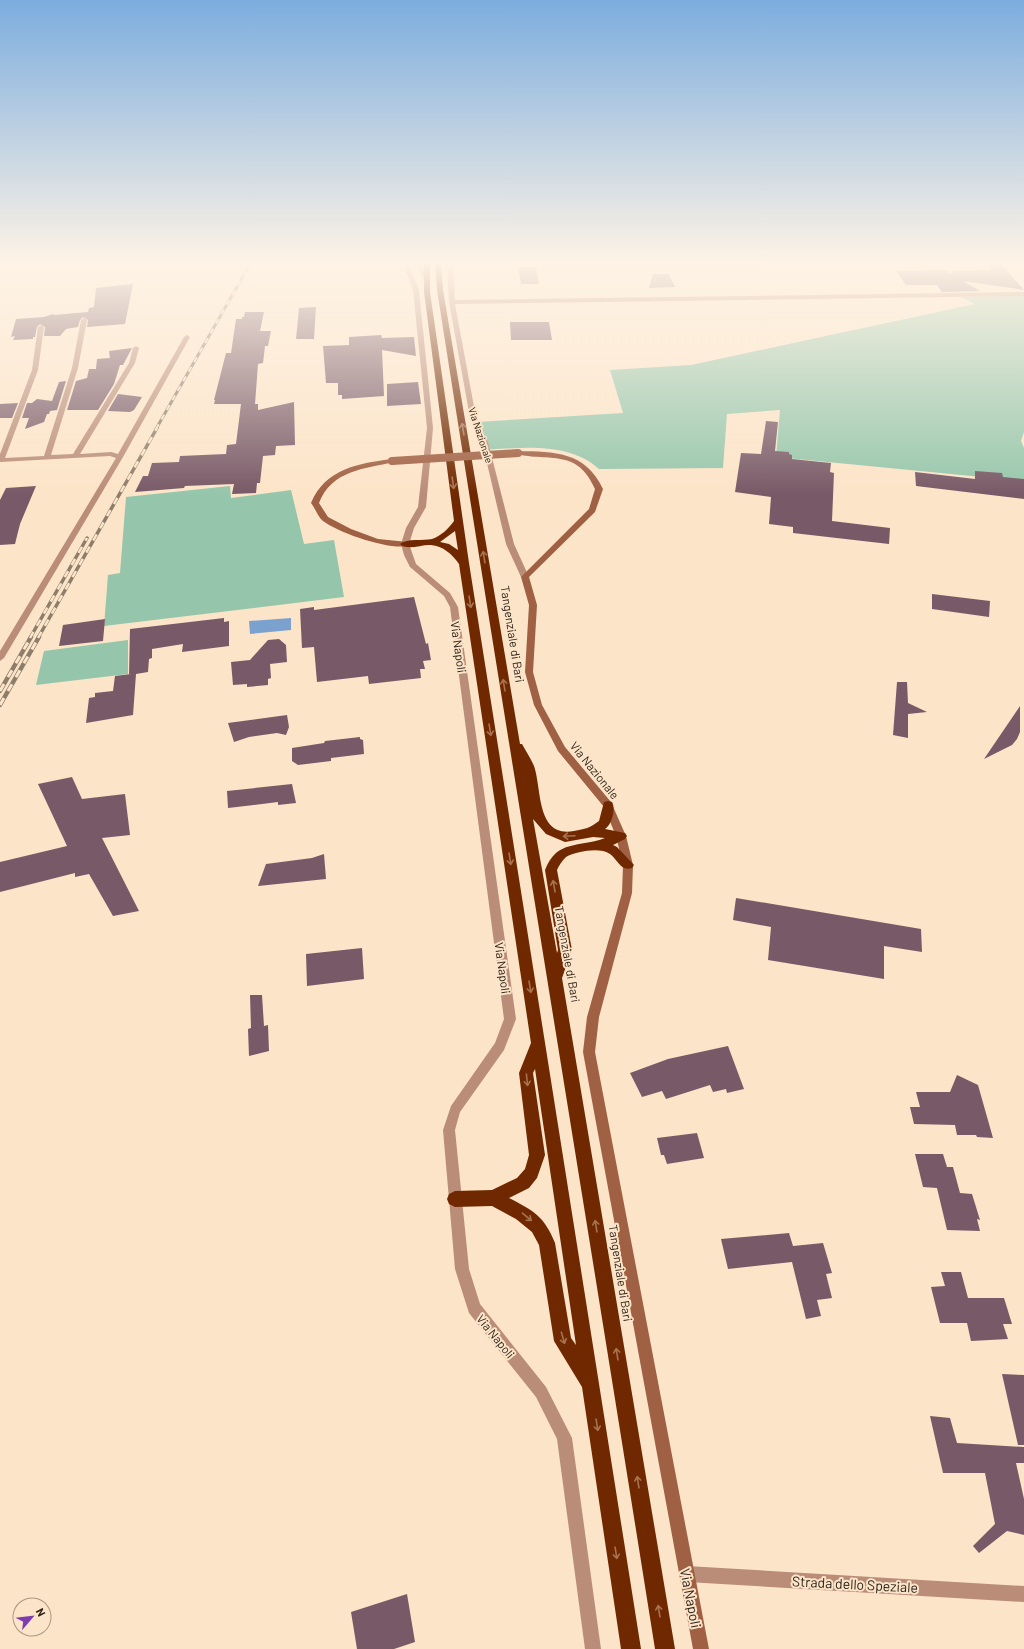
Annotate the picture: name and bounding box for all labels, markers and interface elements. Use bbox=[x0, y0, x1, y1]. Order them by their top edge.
street label: Via Nazionale bbox=[466, 406, 496, 464]
one-way arrow bbox=[459, 423, 467, 436]
one-way arrow bbox=[449, 476, 457, 489]
one-way arrow bbox=[479, 551, 487, 564]
street label: Tangenziale di Bari bbox=[498, 585, 528, 683]
one-way arrow bbox=[466, 595, 474, 608]
street label: Via Napoli bbox=[448, 620, 470, 674]
one-way arrow bbox=[500, 679, 508, 692]
one-way arrow bbox=[486, 723, 494, 736]
street label: Via Nazionale bbox=[568, 739, 622, 801]
one-way arrow bbox=[563, 832, 576, 839]
one-way arrow bbox=[506, 852, 514, 865]
one-way arrow bbox=[550, 880, 558, 893]
street label: Tangenziale di Bari bbox=[553, 905, 583, 1003]
street label: Via Napoli bbox=[492, 941, 514, 995]
one-way arrow bbox=[526, 980, 534, 993]
one-way arrow bbox=[523, 1073, 531, 1086]
one-way arrow bbox=[522, 1212, 532, 1221]
one-way arrow bbox=[592, 1220, 600, 1233]
street label: Tangenziale di Bari bbox=[606, 1224, 636, 1322]
street label: Via Napoli bbox=[474, 1311, 518, 1361]
one-way arrow bbox=[560, 1331, 567, 1344]
one-way arrow bbox=[613, 1348, 621, 1361]
one-way arrow bbox=[593, 1418, 601, 1431]
one-way arrow bbox=[634, 1476, 642, 1489]
one-way arrow bbox=[612, 1546, 620, 1559]
street label: Via Napoli bbox=[677, 1567, 705, 1629]
street label: Strada dello Speziale bbox=[792, 1572, 918, 1596]
north arrow bbox=[12, 1597, 52, 1637]
one-way arrow bbox=[655, 1604, 663, 1617]
text: N bbox=[34, 1606, 49, 1618]

